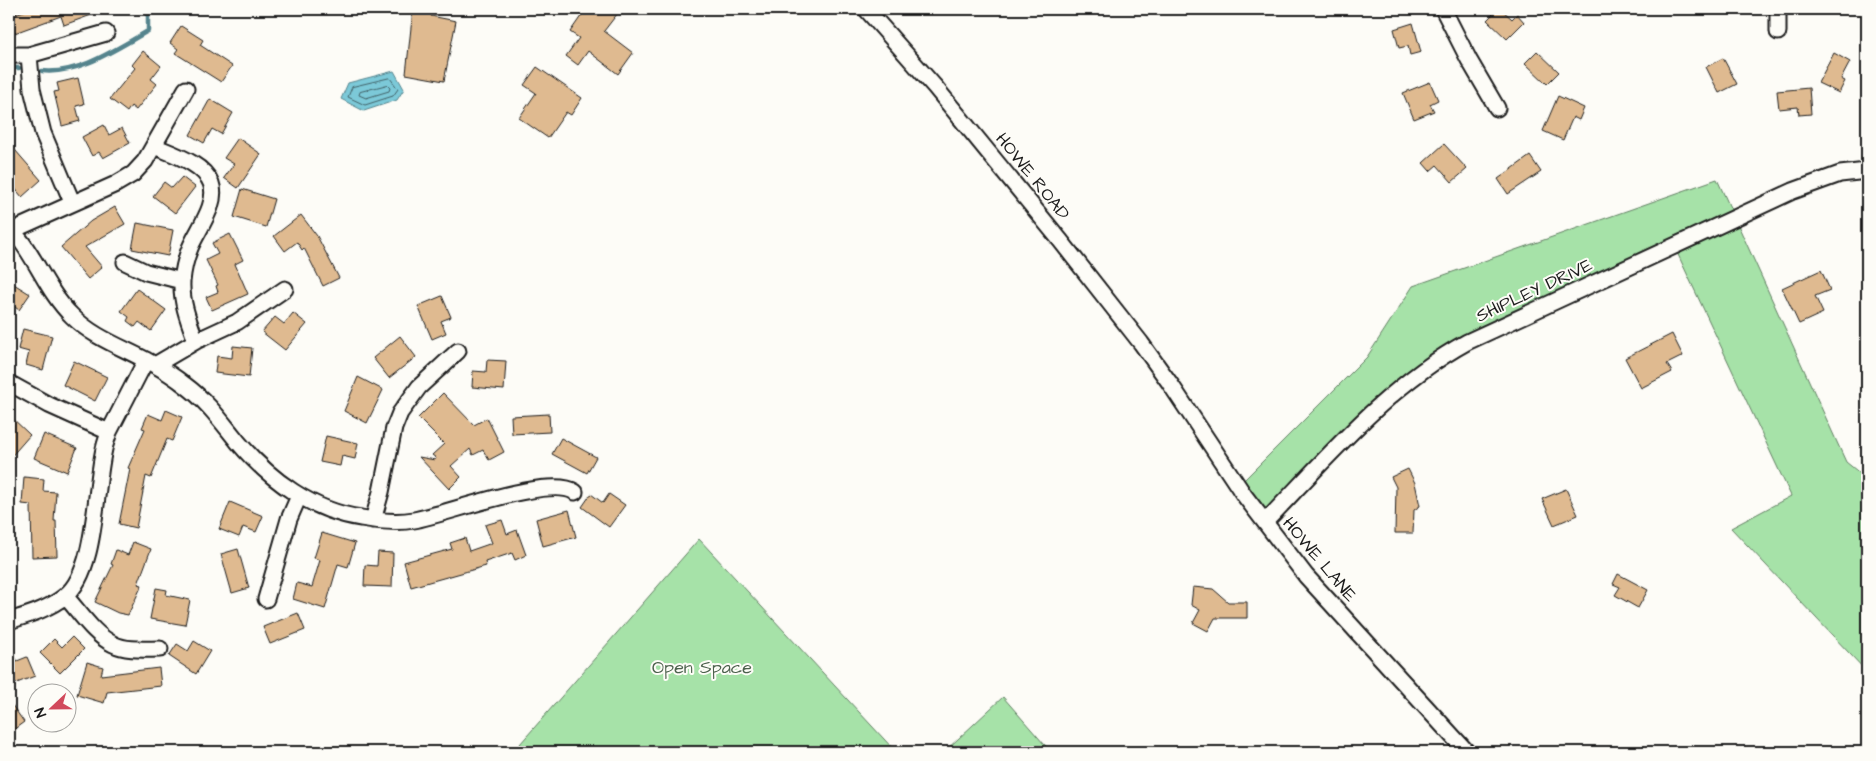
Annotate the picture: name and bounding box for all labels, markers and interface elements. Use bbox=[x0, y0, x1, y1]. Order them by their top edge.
street label: HOWE ROAD bbox=[990, 127, 1076, 226]
street label: SHIPLEY DRIVE bbox=[1472, 252, 1597, 328]
street label: HOWE LANE bbox=[1277, 512, 1363, 607]
park label: Open Space bbox=[652, 655, 752, 680]
north arrow bbox=[28, 684, 78, 734]
text: N bbox=[30, 704, 52, 720]

